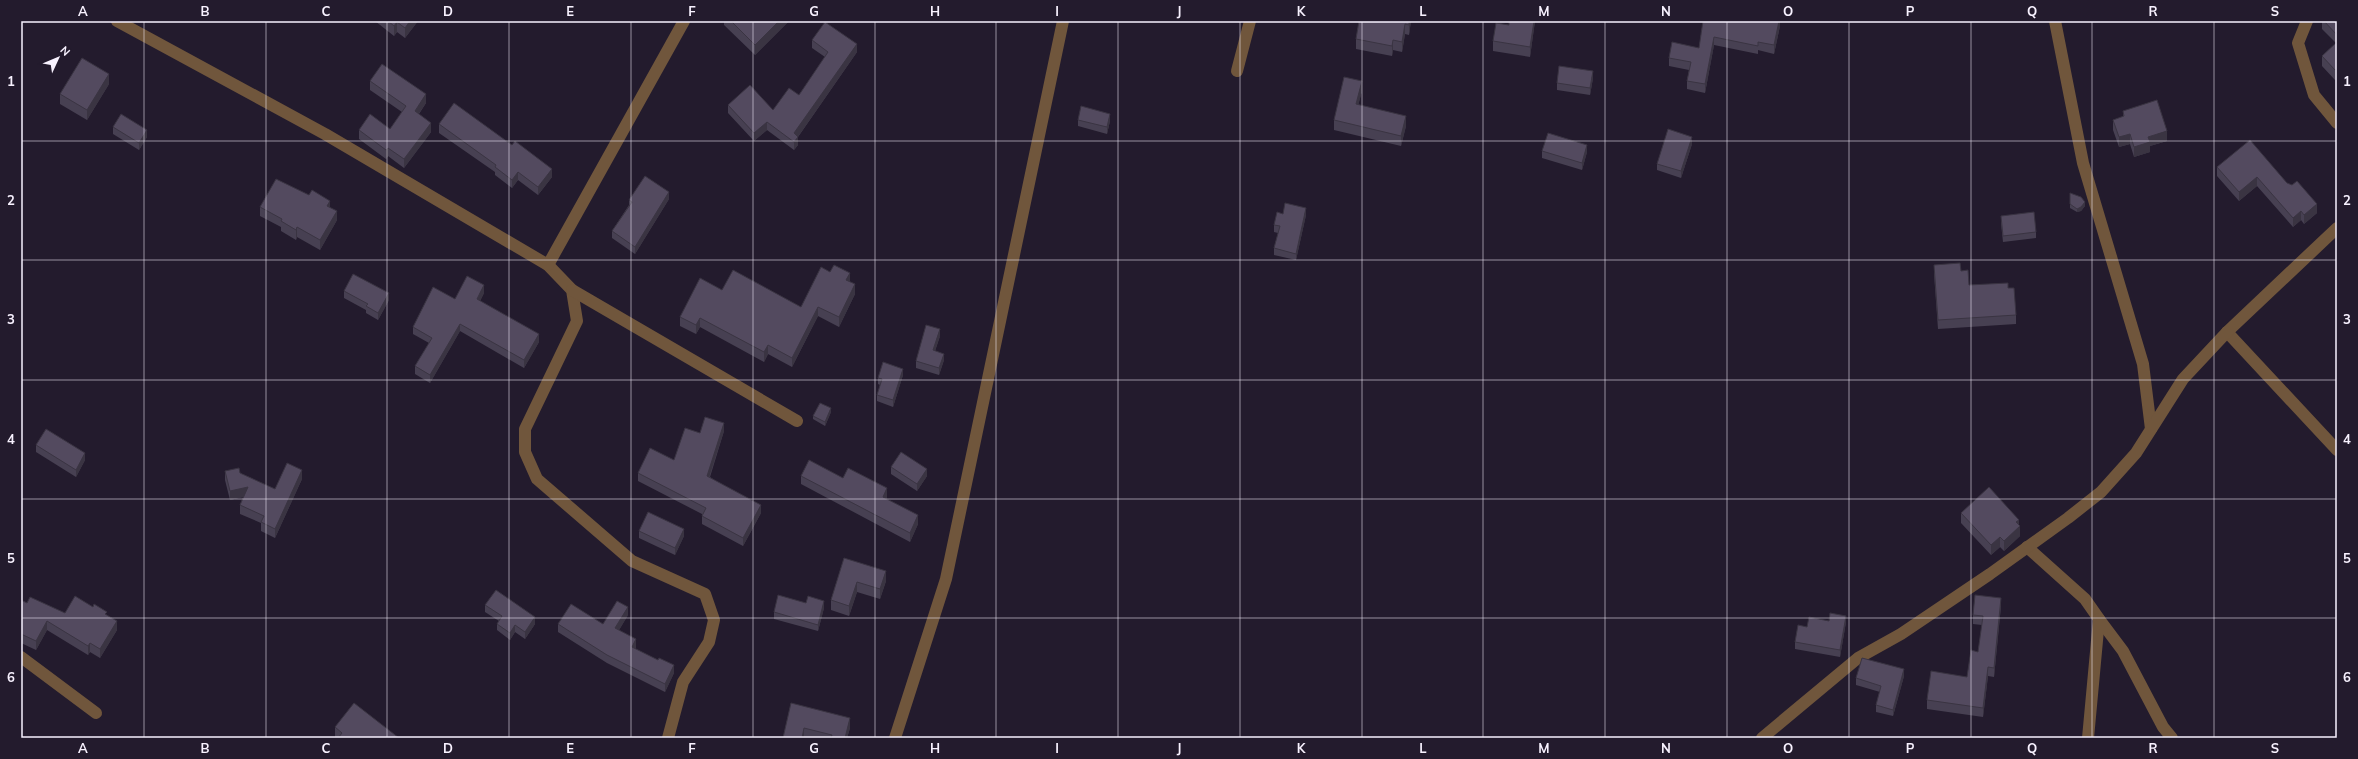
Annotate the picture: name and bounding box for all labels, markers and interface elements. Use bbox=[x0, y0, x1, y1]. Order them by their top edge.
text: A bbox=[78, 3, 88, 19]
text: B bbox=[201, 3, 210, 19]
text: C bbox=[322, 3, 331, 19]
text: D bbox=[443, 3, 453, 19]
text: E bbox=[566, 3, 574, 19]
text: F bbox=[688, 3, 696, 19]
text: G bbox=[809, 3, 819, 19]
text: H bbox=[930, 3, 940, 19]
text: I bbox=[1055, 3, 1059, 19]
text: J bbox=[1177, 3, 1181, 19]
text: K bbox=[1297, 3, 1307, 19]
text: L bbox=[1419, 3, 1427, 19]
text: M bbox=[1538, 3, 1550, 19]
text: N bbox=[1661, 3, 1671, 19]
text: O bbox=[1783, 3, 1793, 19]
text: P bbox=[1906, 3, 1915, 19]
text: Q bbox=[2027, 3, 2037, 19]
text: R bbox=[2148, 3, 2158, 19]
text: S bbox=[2271, 3, 2279, 19]
north arrow bbox=[38, 38, 78, 78]
text: N bbox=[57, 43, 73, 59]
text: 1 bbox=[7, 73, 15, 89]
text: 1 bbox=[2343, 73, 2351, 89]
text: 2 bbox=[7, 192, 15, 208]
text: 2 bbox=[2343, 192, 2351, 208]
text: 3 bbox=[7, 311, 15, 327]
text: 3 bbox=[2343, 311, 2351, 327]
text: 4 bbox=[7, 431, 15, 447]
text: 4 bbox=[2343, 431, 2351, 447]
text: 5 bbox=[7, 550, 15, 566]
text: 5 bbox=[2343, 550, 2351, 566]
text: 6 bbox=[7, 669, 15, 685]
text: 6 bbox=[2343, 669, 2351, 685]
text: A bbox=[78, 740, 88, 756]
text: B bbox=[201, 740, 210, 756]
text: C bbox=[322, 740, 331, 756]
text: D bbox=[443, 740, 453, 756]
text: E bbox=[566, 740, 574, 756]
text: F bbox=[688, 740, 696, 756]
text: G bbox=[809, 740, 819, 756]
text: H bbox=[930, 740, 940, 756]
text: I bbox=[1055, 740, 1059, 756]
text: J bbox=[1177, 740, 1181, 756]
text: K bbox=[1297, 740, 1307, 756]
text: L bbox=[1419, 740, 1427, 756]
text: M bbox=[1538, 740, 1550, 756]
text: N bbox=[1661, 740, 1671, 756]
text: O bbox=[1783, 740, 1793, 756]
text: P bbox=[1906, 740, 1915, 756]
text: Q bbox=[2027, 740, 2037, 756]
text: R bbox=[2148, 740, 2158, 756]
text: S bbox=[2271, 740, 2279, 756]

